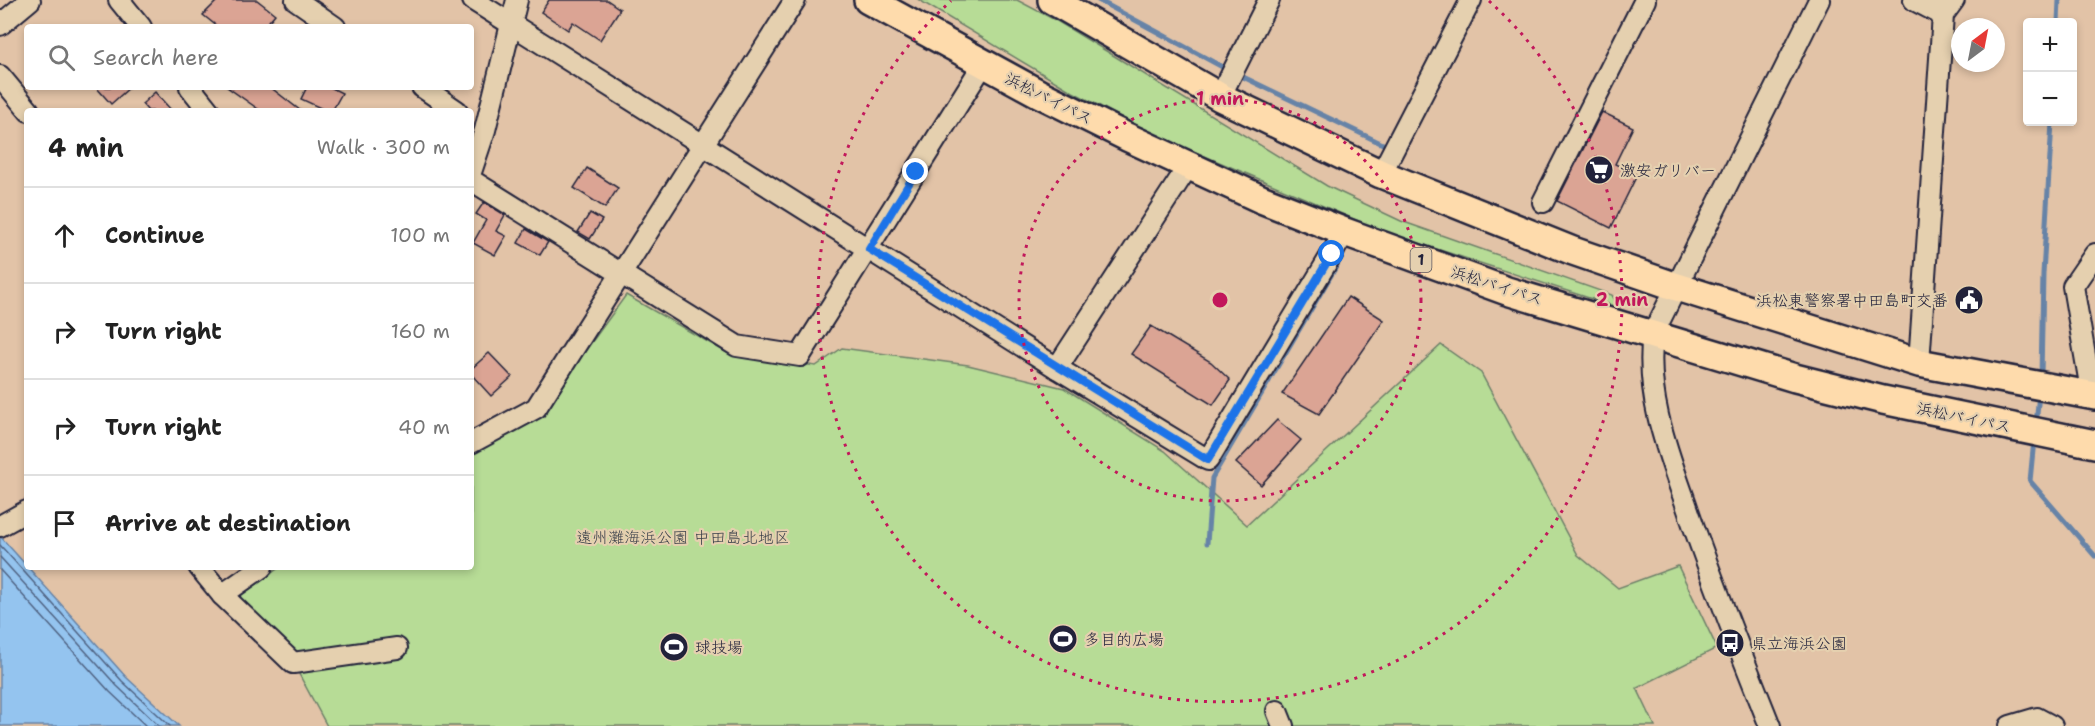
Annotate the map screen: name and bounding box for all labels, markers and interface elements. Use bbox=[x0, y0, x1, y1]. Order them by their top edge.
north arrow bbox=[1951, 18, 2005, 72]
map controls bbox=[2023, 18, 2077, 126]
button: + bbox=[2023, 18, 2077, 72]
search box bbox=[24, 24, 474, 90]
icon: search bbox=[45, 41, 78, 74]
text: Search here bbox=[93, 43, 219, 72]
street label: 浜松バイパス bbox=[1001, 67, 1096, 130]
button: − bbox=[2023, 72, 2077, 126]
text: 1 min bbox=[1196, 87, 1244, 111]
text: 4 min bbox=[48, 130, 124, 165]
text: Walk · 300 m bbox=[317, 134, 450, 160]
supermarket icon: 激安ガリバー bbox=[1583, 154, 1615, 186]
route end bbox=[902, 158, 928, 184]
place label: 激安ガリバー bbox=[1620, 160, 1716, 181]
icon: ahead bbox=[48, 219, 81, 252]
text: Continue bbox=[105, 221, 205, 250]
text: 100 m bbox=[390, 222, 450, 248]
route start bbox=[1318, 240, 1344, 266]
road number: 1 bbox=[1410, 248, 1432, 272]
street label: 浜松バイパス bbox=[1448, 261, 1546, 310]
public building icon: 浜松東警察署中田島町交番 bbox=[1953, 284, 1985, 316]
text: 2 min bbox=[1596, 288, 1648, 312]
centre of rings bbox=[1210, 290, 1230, 310]
place label: 浜松東警察署中田島町交番 bbox=[1756, 290, 1948, 311]
icon: right bbox=[48, 315, 81, 348]
text: Turn right bbox=[105, 317, 222, 346]
text: 160 m bbox=[391, 318, 450, 344]
street label: 浜松バイパス bbox=[1915, 397, 2013, 438]
icon: right bbox=[48, 411, 81, 444]
text: Turn right bbox=[105, 413, 222, 442]
text: 40 m bbox=[398, 414, 450, 440]
icon: arrive bbox=[48, 507, 81, 540]
text: Arrive at destination bbox=[105, 509, 351, 538]
park label: 遠州灘海浜公園 中田島北地区 bbox=[576, 527, 790, 548]
sports icon: 多目的広場 bbox=[1047, 623, 1079, 655]
bus stop icon: 県立海浜公園 bbox=[1714, 627, 1746, 659]
place label: 多目的広場 bbox=[1084, 629, 1164, 650]
sports icon: 球技場 bbox=[658, 631, 690, 663]
place label: 県立海浜公園 bbox=[1751, 633, 1847, 654]
place label: 球技場 bbox=[695, 637, 743, 658]

